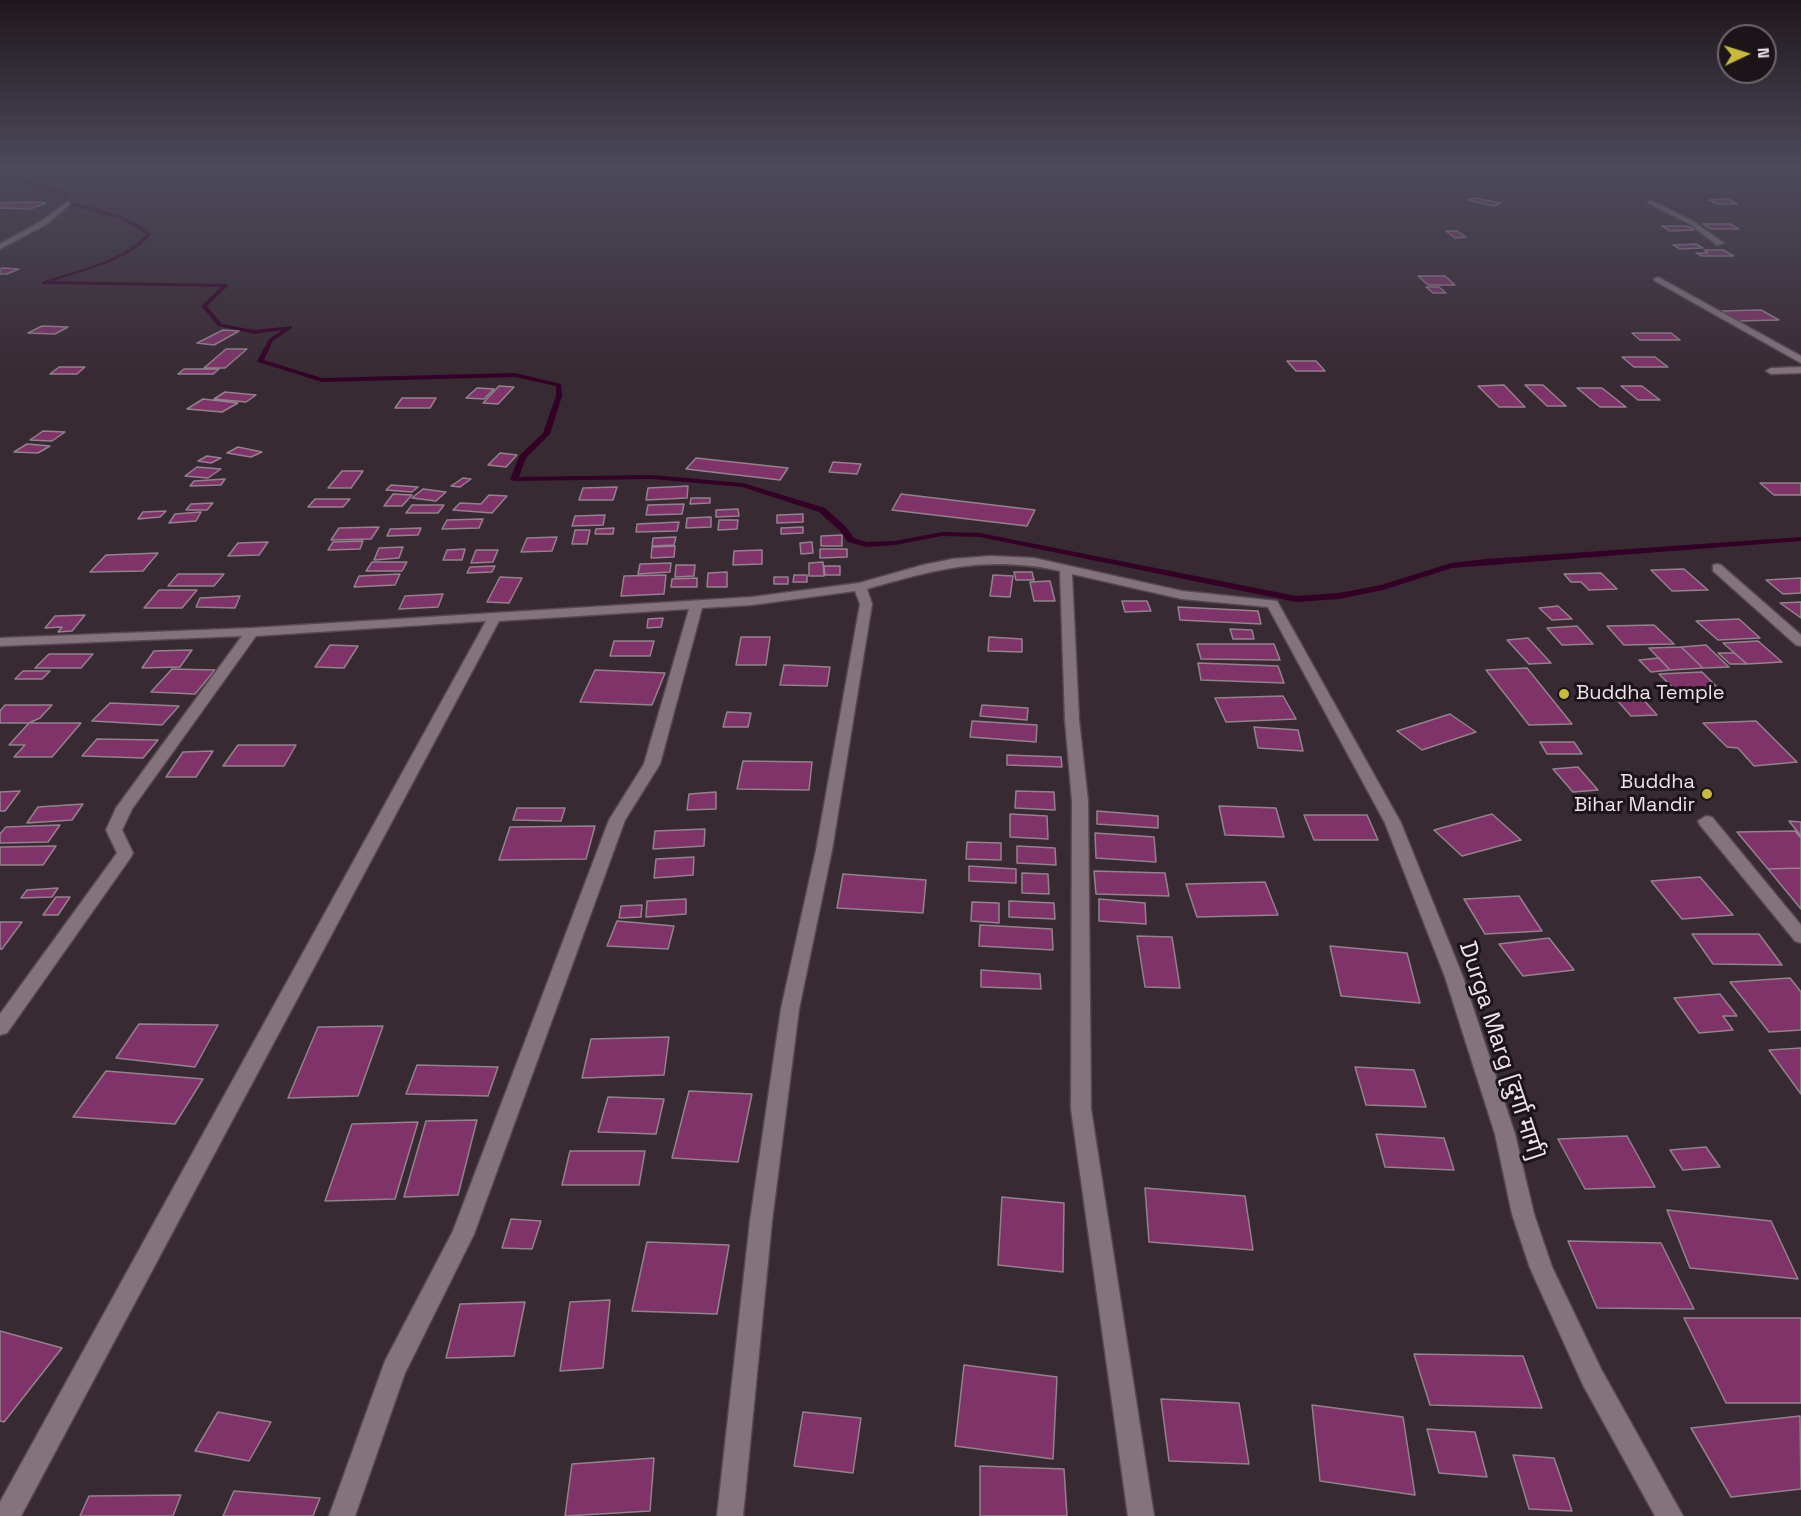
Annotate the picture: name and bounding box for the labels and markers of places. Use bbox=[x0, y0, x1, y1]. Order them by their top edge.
place label: Buddha Temple bbox=[1576, 682, 1725, 706]
marker: Buddha Temple bbox=[1557, 687, 1571, 701]
place label: Buddha Bihar Mandir bbox=[1574, 771, 1695, 818]
marker: Buddha Bihar Mandir bbox=[1700, 787, 1714, 801]

